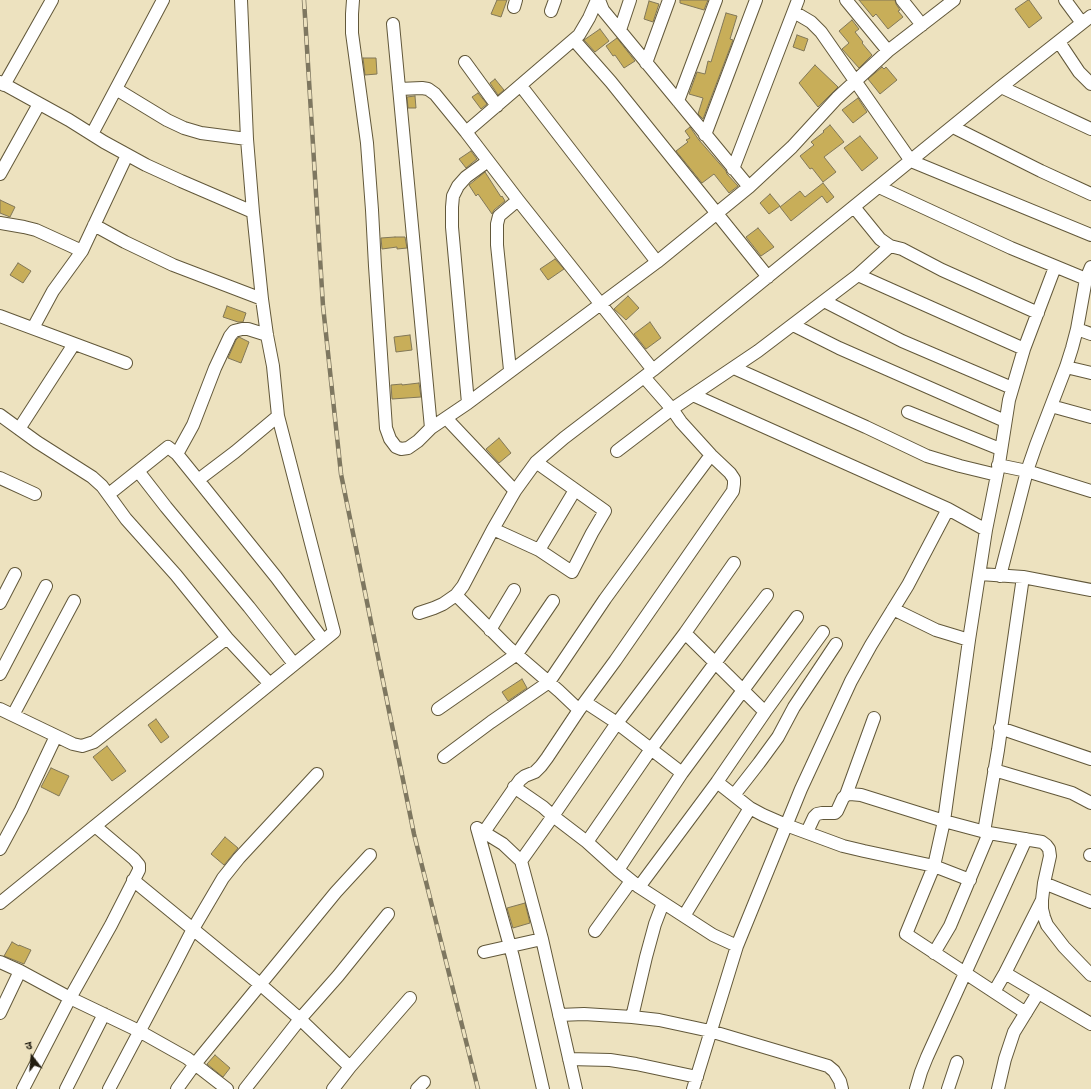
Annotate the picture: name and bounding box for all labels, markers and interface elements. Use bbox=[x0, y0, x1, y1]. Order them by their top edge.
north arrow bbox=[12, 1037, 52, 1077]
text: उ bbox=[24, 1038, 34, 1053]

